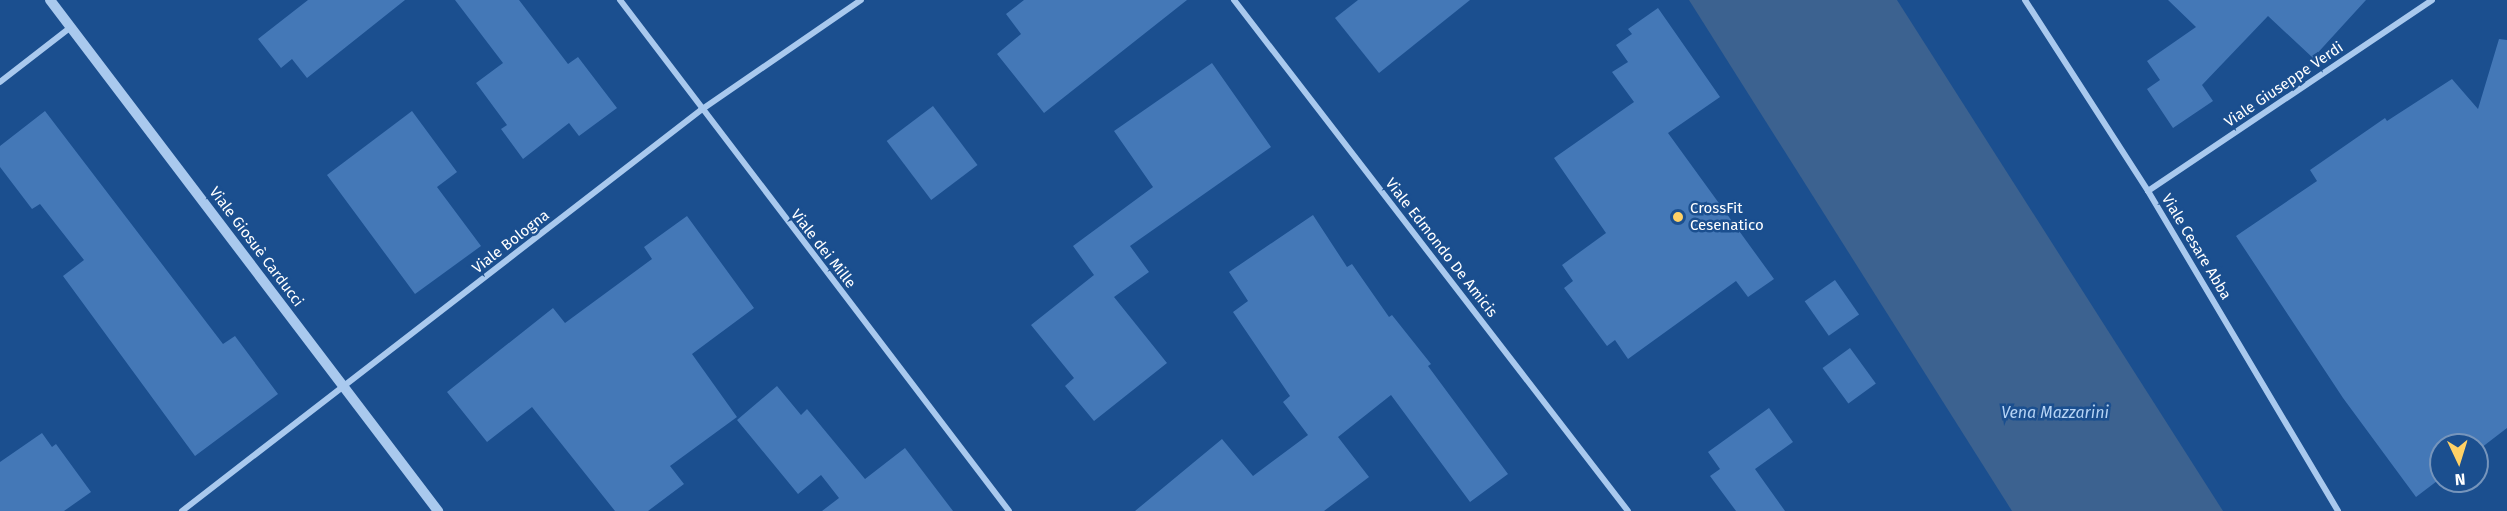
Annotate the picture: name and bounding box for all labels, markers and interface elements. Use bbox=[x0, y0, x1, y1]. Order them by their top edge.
street label: Viale Giuseppe Verdi bbox=[2221, 39, 2347, 131]
street label: Viale Edmondo De Amicis bbox=[1381, 175, 1501, 321]
street label: Viale Giosuè Carducci bbox=[205, 184, 307, 310]
street label: Viale Cesare Abba bbox=[2157, 191, 2235, 303]
place label: CrossFit Cesenatico bbox=[1690, 199, 1764, 234]
street label: Viale Bologna bbox=[469, 206, 553, 278]
street label: Viale dei Mille bbox=[787, 206, 859, 292]
marker: CrossFit Cesenatico bbox=[1671, 210, 1685, 224]
water label: Vena Mazzarini bbox=[2001, 403, 2109, 423]
north arrow bbox=[2429, 433, 2489, 493]
text: N bbox=[2454, 470, 2466, 489]

